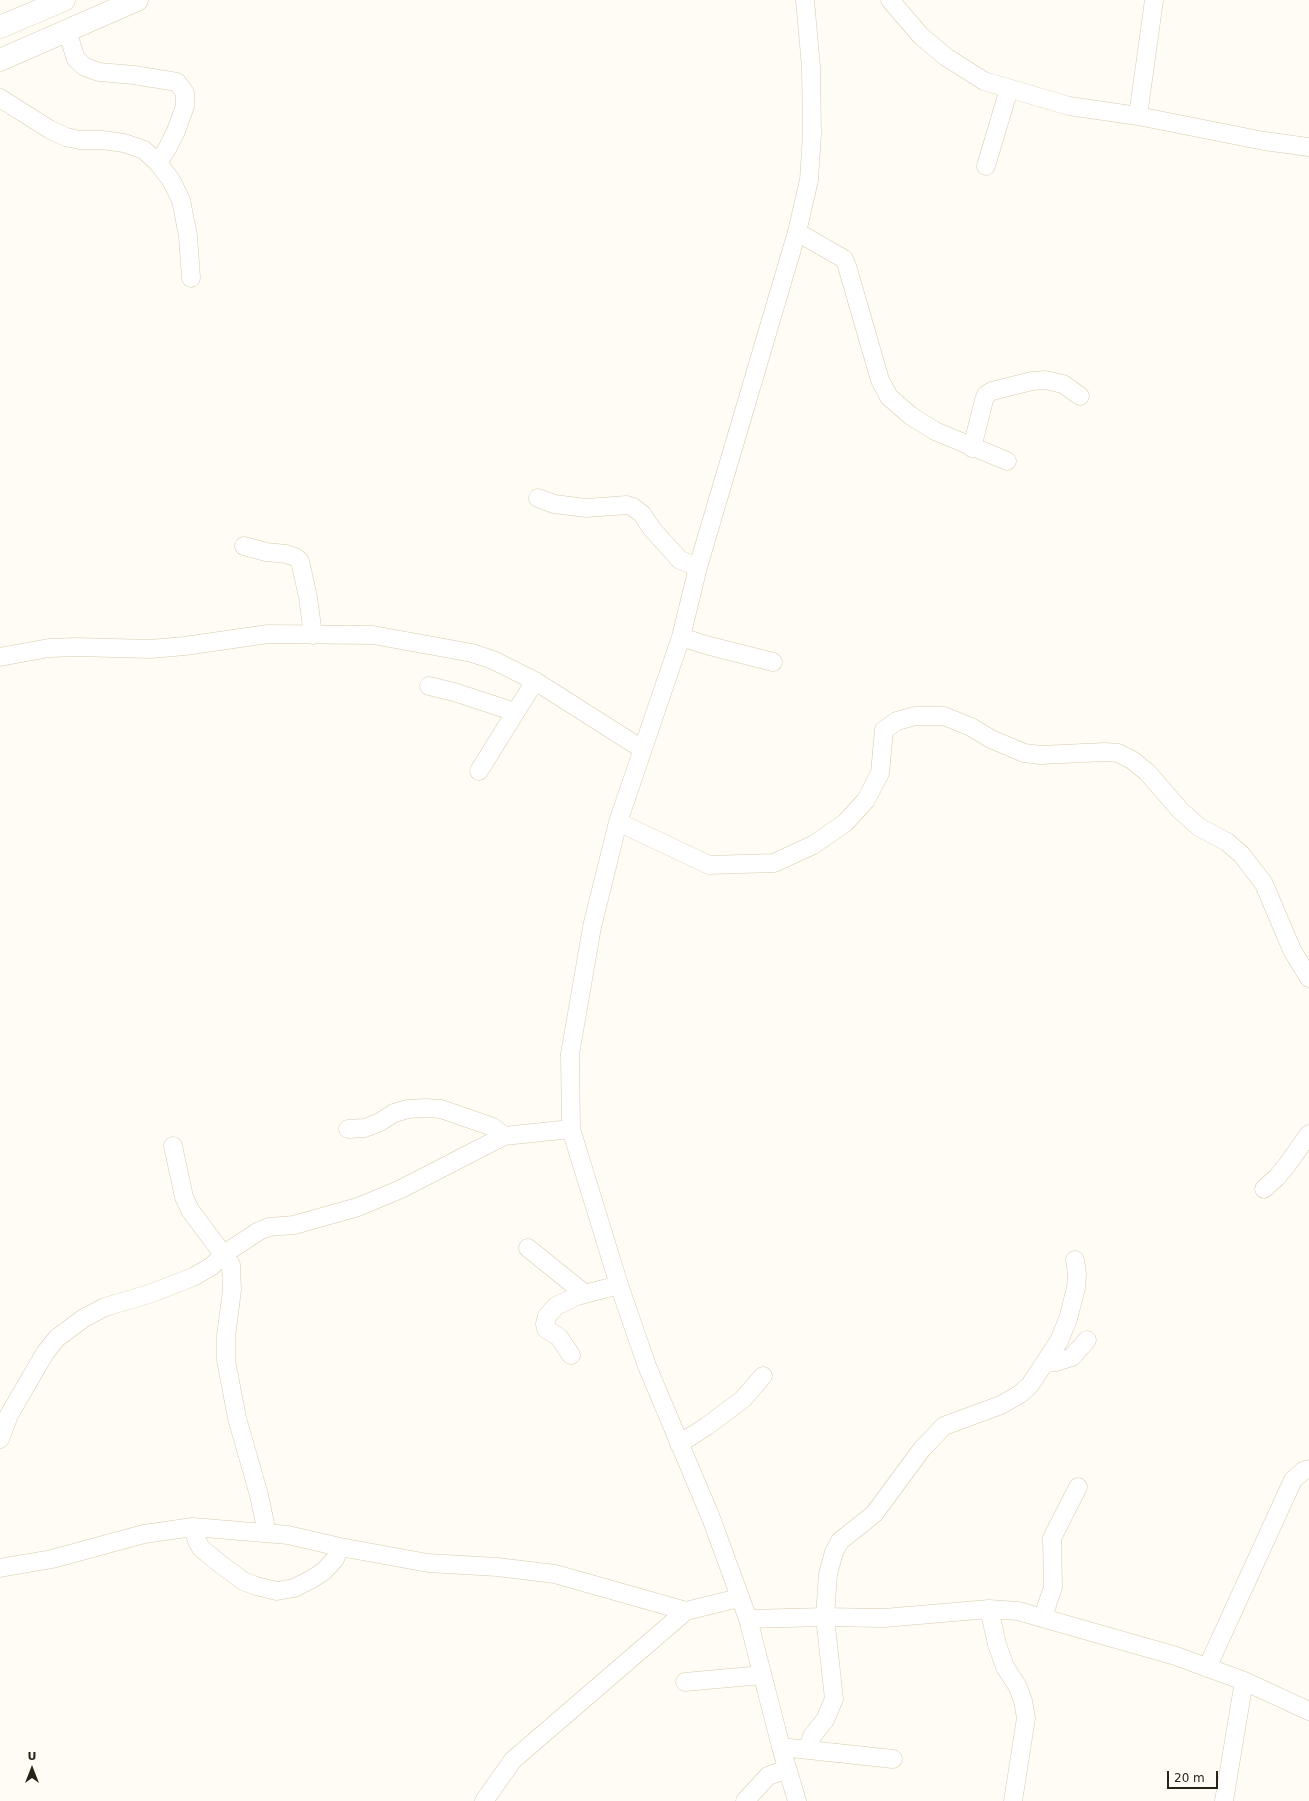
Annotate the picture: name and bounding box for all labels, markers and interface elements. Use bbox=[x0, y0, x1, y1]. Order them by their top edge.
north arrow bbox=[12, 1749, 52, 1789]
text: U bbox=[28, 1750, 36, 1763]
scale bar bbox=[1169, 1763, 1220, 1789]
text: 20 m bbox=[1174, 1771, 1205, 1785]

